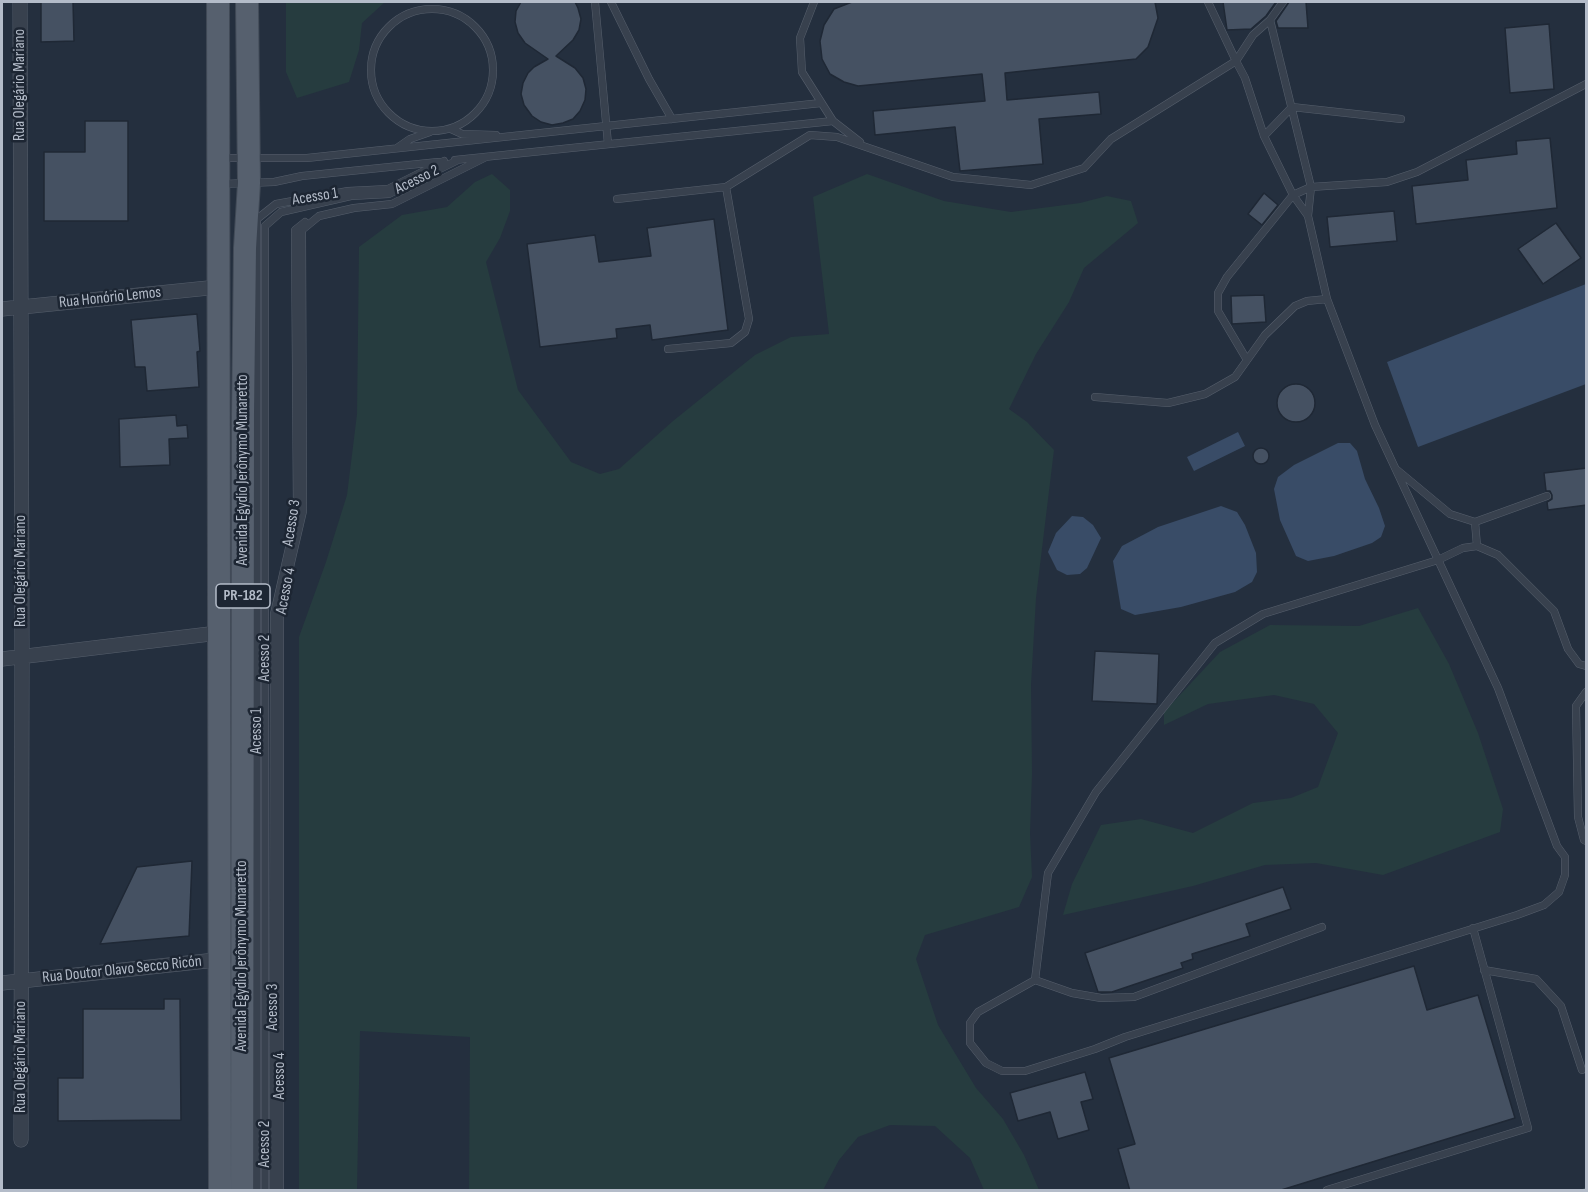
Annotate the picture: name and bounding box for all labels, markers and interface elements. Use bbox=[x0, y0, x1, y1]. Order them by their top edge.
street label: Rua Olegário Mariano bbox=[10, 29, 30, 141]
street label: Acesso 2 bbox=[392, 161, 442, 199]
street label: Acesso 1 bbox=[291, 184, 339, 210]
street label: Rua Honório Lemos bbox=[58, 283, 162, 313]
street label: Avenida Egydio Jerônymo Munaretto bbox=[233, 374, 253, 566]
street label: Acesso 3 bbox=[279, 498, 305, 548]
street label: Rua Olegário Mariano bbox=[11, 515, 31, 627]
street label: Acesso 4 bbox=[272, 566, 300, 616]
road number: PR-182 bbox=[216, 584, 270, 608]
street label: Acesso 2 bbox=[255, 635, 275, 681]
street label: Acesso 1 bbox=[247, 708, 267, 754]
street label: Avenida Egydio Jerônymo Munaretto bbox=[232, 860, 252, 1052]
street label: Rua Doutor Olavo Secco Ricón bbox=[41, 952, 203, 988]
street label: Acesso 3 bbox=[263, 983, 283, 1031]
street label: Rua Olegário Mariano bbox=[11, 1001, 31, 1113]
street label: Acesso 4 bbox=[270, 1052, 290, 1100]
street label: Acesso 2 bbox=[255, 1121, 275, 1167]

